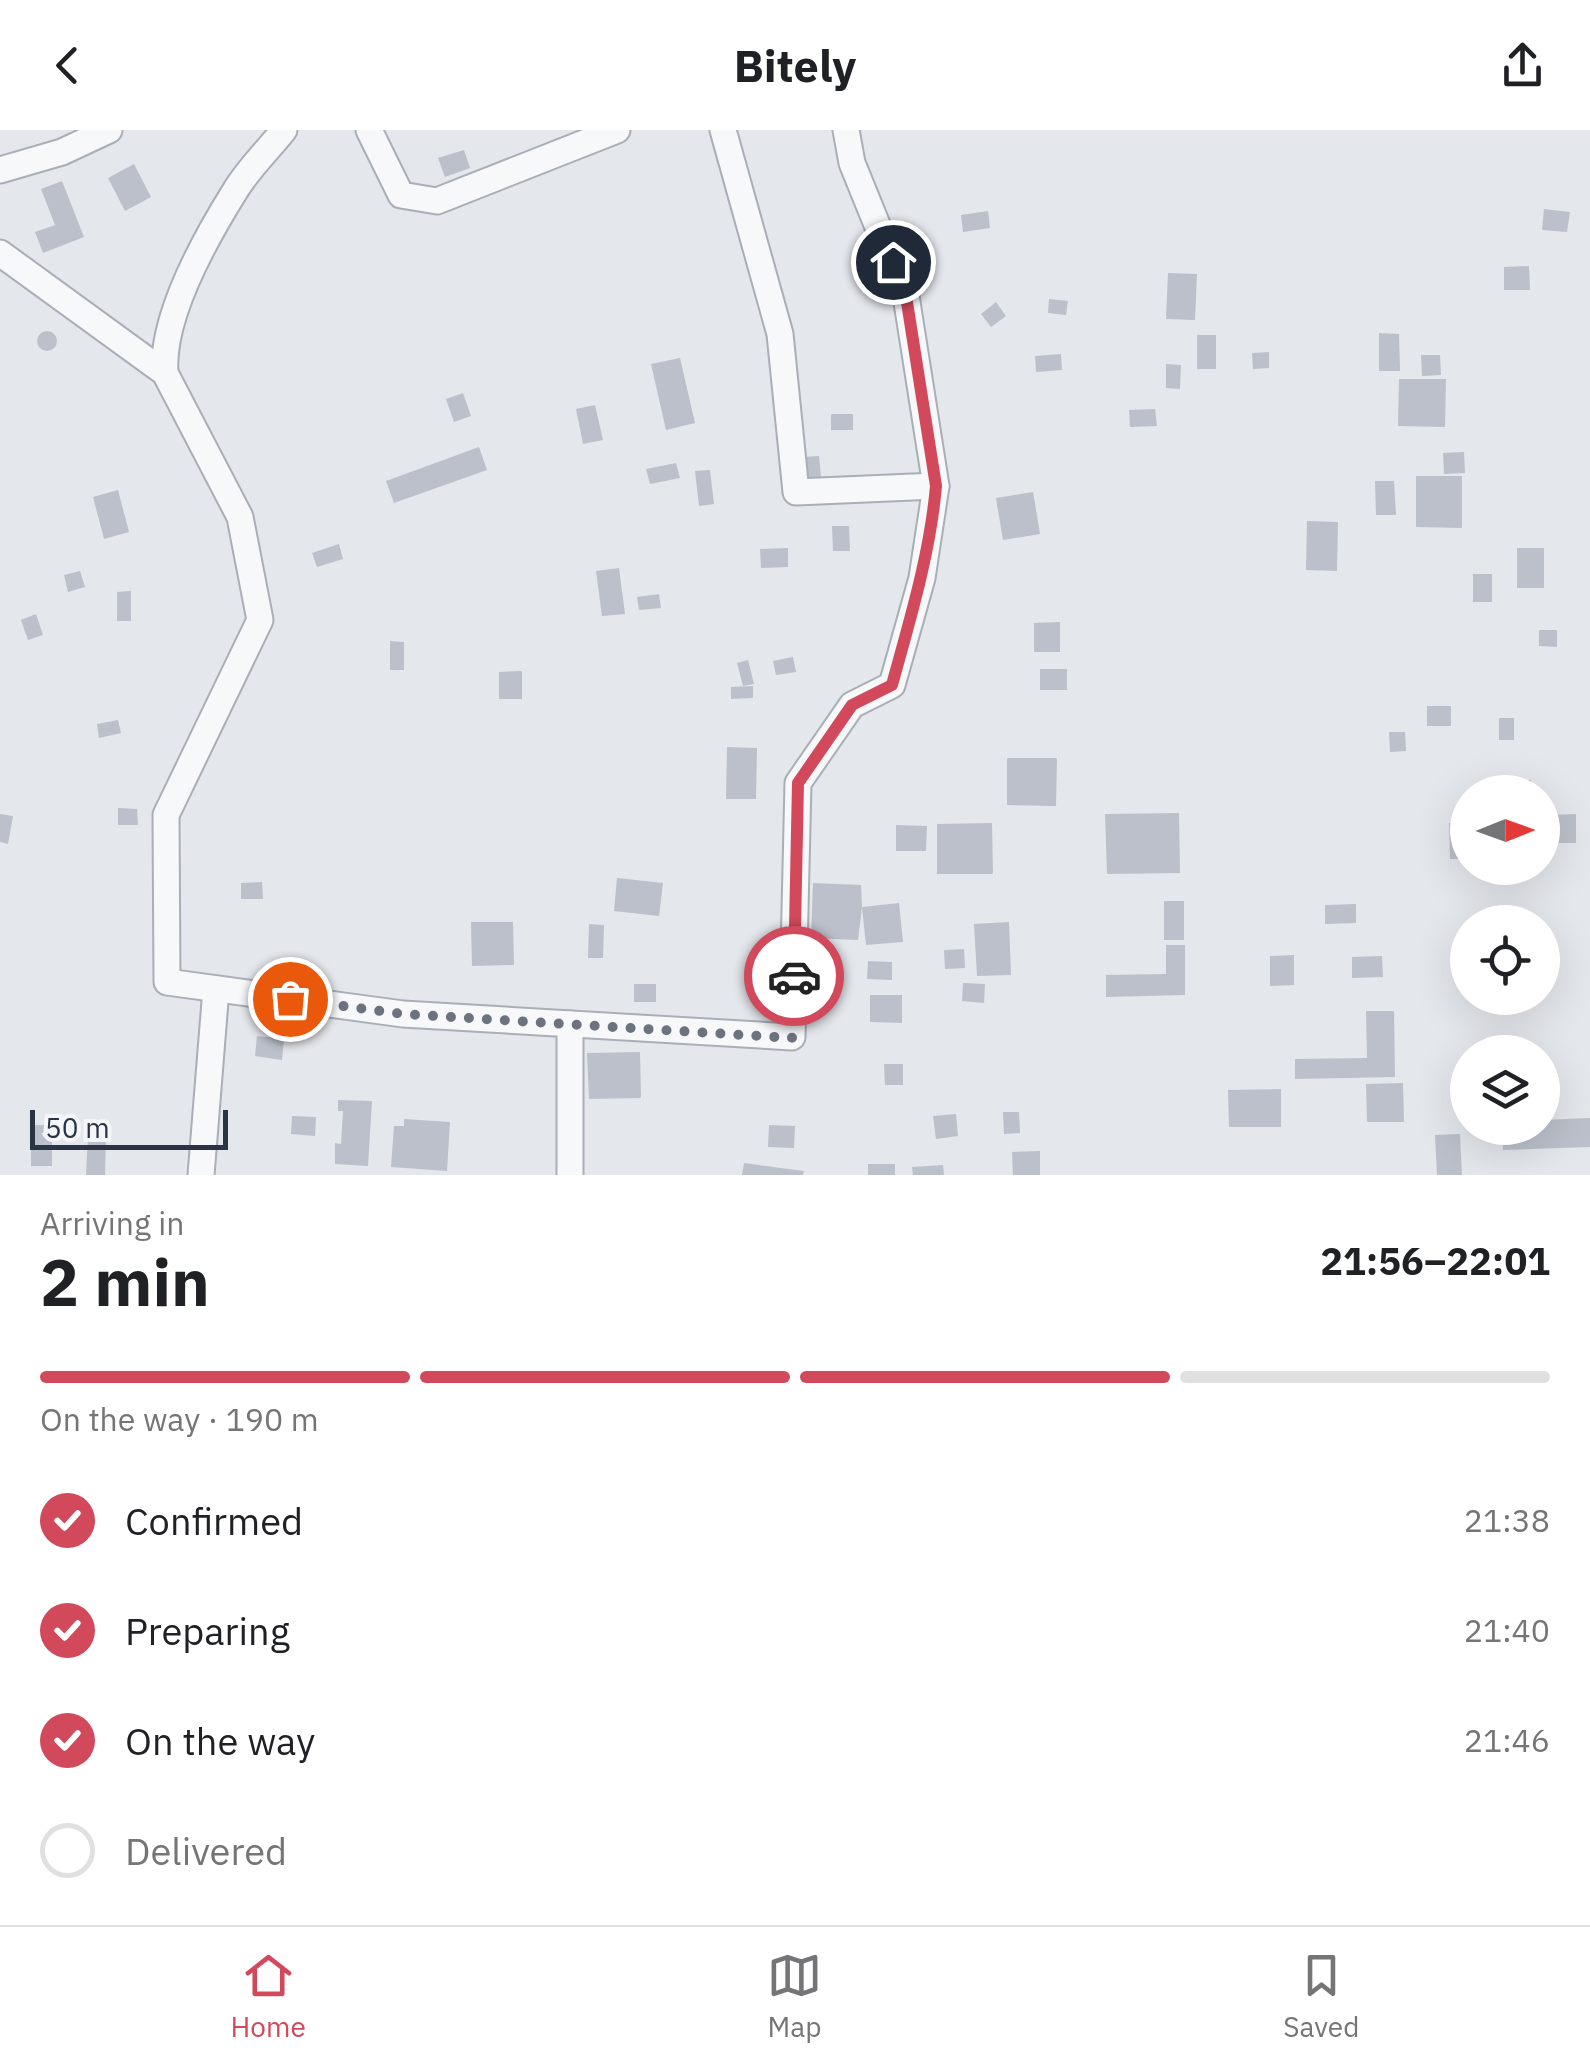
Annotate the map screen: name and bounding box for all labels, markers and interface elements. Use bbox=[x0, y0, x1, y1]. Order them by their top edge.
text: Bitely bbox=[734, 36, 856, 94]
icon: back bbox=[40, 38, 95, 93]
icon: share bbox=[1495, 38, 1550, 93]
pin bbox=[851, 220, 936, 305]
icon: home bbox=[866, 235, 921, 290]
north arrow bbox=[1450, 775, 1560, 885]
map controls bbox=[1450, 775, 1560, 1145]
button: locate bbox=[1450, 905, 1560, 1015]
courier bbox=[744, 926, 844, 1026]
icon: car bbox=[767, 949, 822, 1004]
pin bbox=[248, 957, 333, 1042]
icon: bag bbox=[263, 972, 318, 1027]
button: layers bbox=[1450, 1035, 1560, 1145]
scale bar bbox=[30, 1105, 228, 1150]
text: 50 m bbox=[45, 1109, 110, 1146]
text: Arriving in bbox=[40, 1202, 185, 1244]
text: 21:56–22:01 bbox=[1320, 1236, 1550, 1285]
text: 2 min bbox=[40, 1239, 210, 1324]
text: On the way · 190 m bbox=[40, 1398, 319, 1440]
icon: check bbox=[40, 1493, 95, 1548]
text: Confirmed bbox=[125, 1496, 303, 1545]
text: 21:38 bbox=[1464, 1499, 1550, 1541]
icon: check bbox=[40, 1603, 95, 1658]
text: Preparing bbox=[125, 1606, 290, 1655]
text: 21:40 bbox=[1464, 1609, 1550, 1651]
icon: check bbox=[40, 1713, 95, 1768]
text: On the way bbox=[125, 1716, 315, 1765]
text: 21:46 bbox=[1464, 1719, 1550, 1761]
text: Delivered bbox=[125, 1826, 287, 1875]
tab: Home bbox=[231, 1948, 306, 2045]
tab: Map bbox=[767, 1948, 822, 2045]
tab: Saved bbox=[1283, 1948, 1359, 2045]

